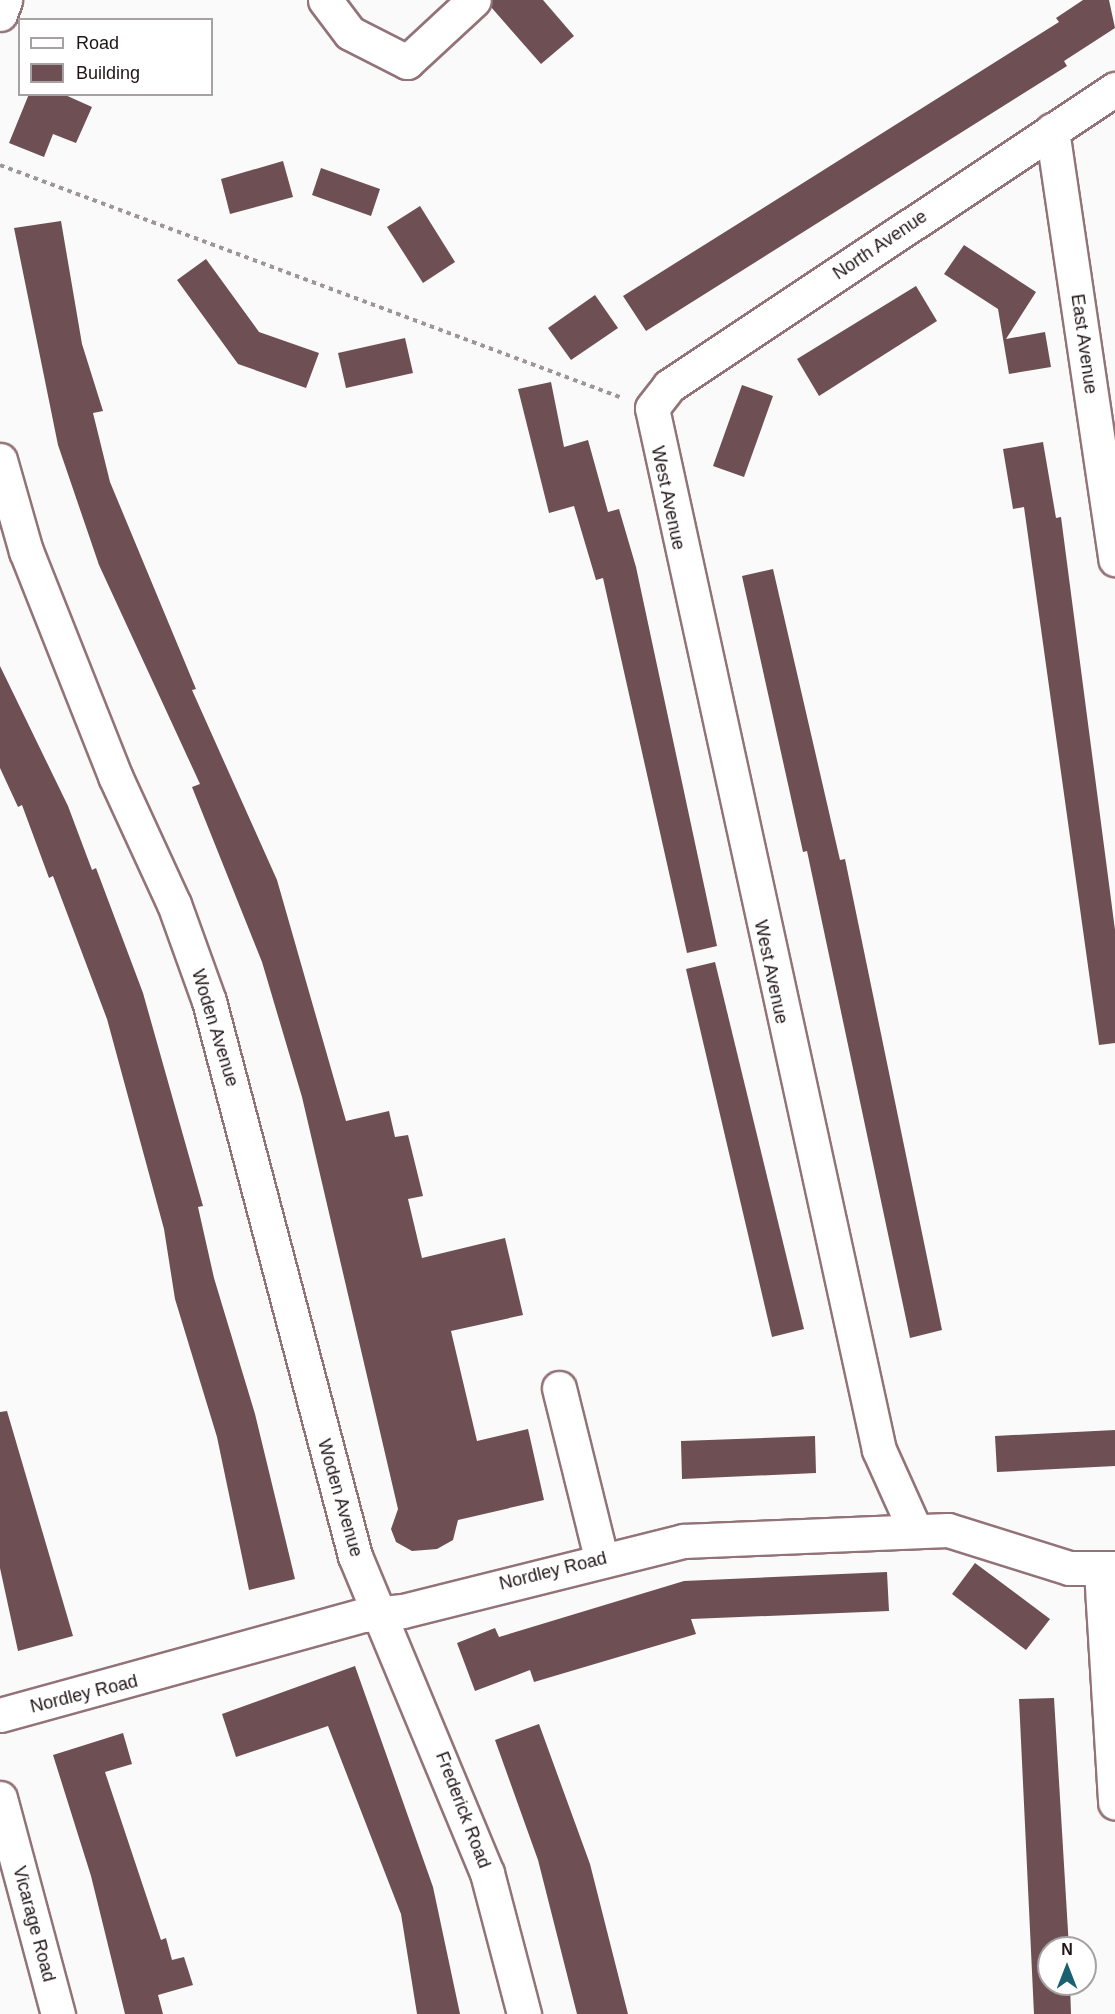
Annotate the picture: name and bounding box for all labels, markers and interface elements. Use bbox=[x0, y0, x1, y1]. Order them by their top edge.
legend bbox=[18, 18, 213, 96]
text: Road bbox=[76, 33, 119, 53]
text: Building bbox=[76, 63, 140, 83]
street label: North Avenue bbox=[828, 205, 932, 285]
street label: East Avenue bbox=[1066, 292, 1102, 396]
street label: West Avenue bbox=[646, 444, 690, 552]
street label: West Avenue bbox=[749, 918, 793, 1026]
street label: Woden Avenue bbox=[187, 966, 243, 1090]
street label: Woden Avenue bbox=[313, 1436, 367, 1560]
street label: Nordley Road bbox=[497, 1547, 609, 1595]
street label: Nordley Road bbox=[28, 1670, 140, 1718]
street label: Frederick Road bbox=[431, 1749, 495, 1871]
street label: Vicarage Road bbox=[8, 1864, 60, 1984]
north arrow bbox=[1037, 1936, 1097, 1996]
text: N bbox=[1061, 1941, 1073, 1958]

